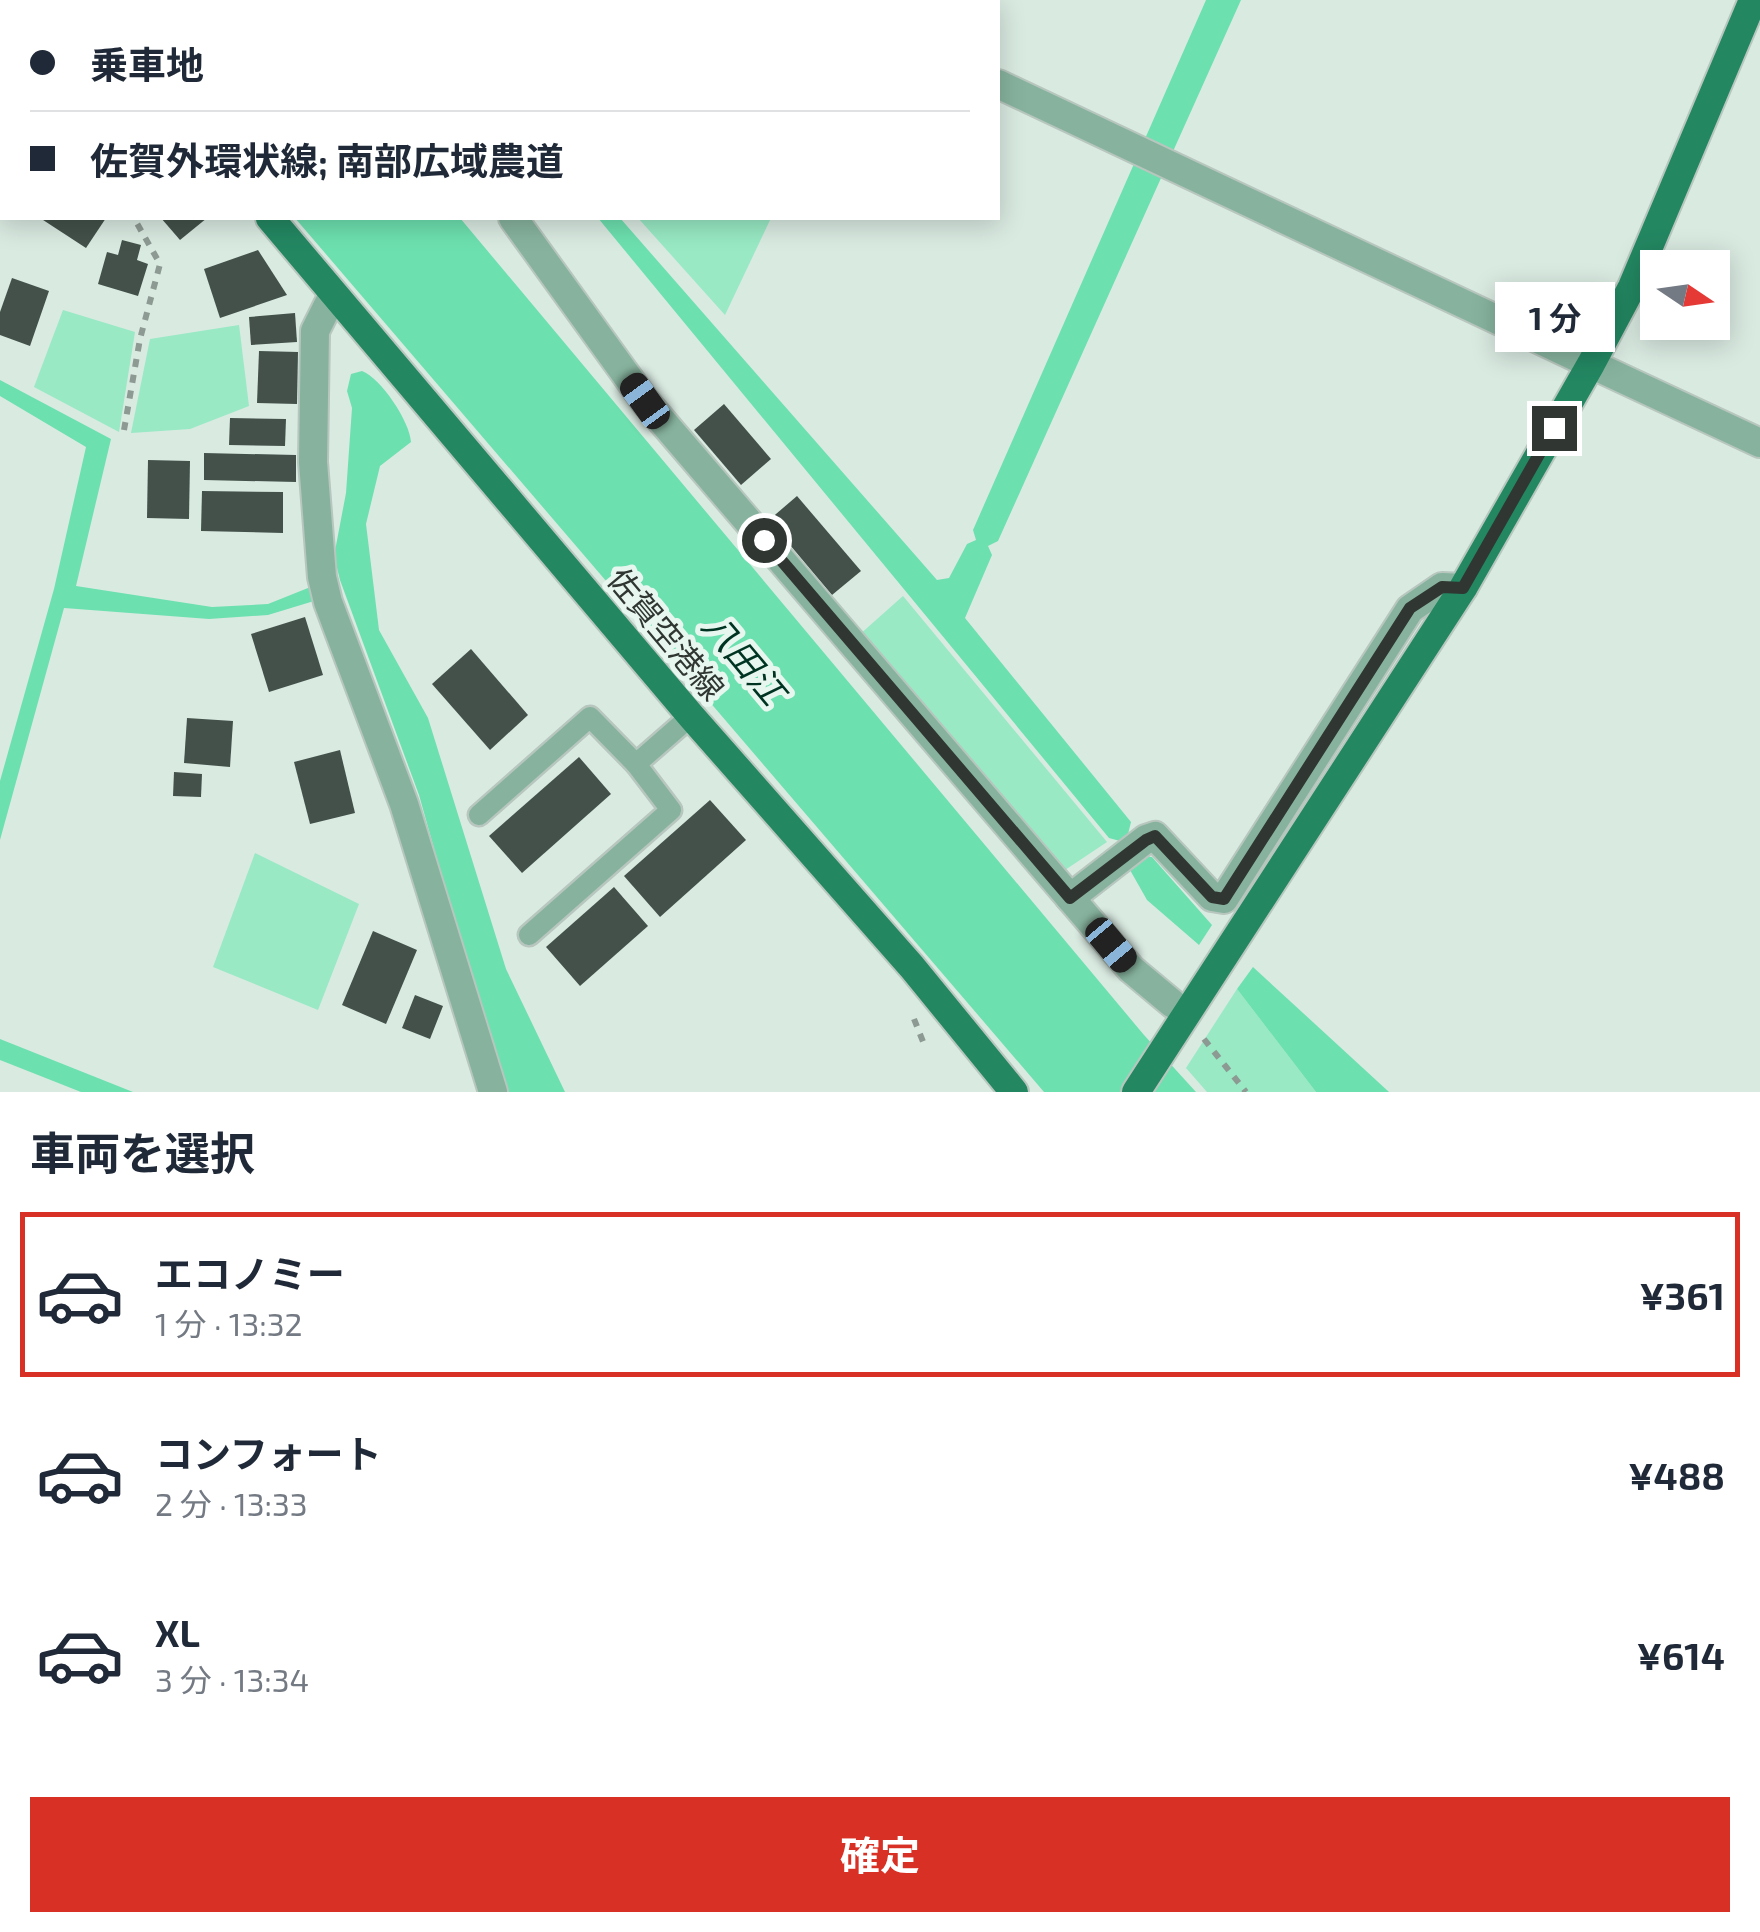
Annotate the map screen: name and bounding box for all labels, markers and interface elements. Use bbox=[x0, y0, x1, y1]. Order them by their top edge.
text: 乗車地 bbox=[90, 41, 204, 87]
text: 佐賀外環状線; 南部広域農道 bbox=[90, 137, 564, 183]
north arrow bbox=[1640, 250, 1730, 340]
map controls bbox=[1640, 250, 1730, 340]
callout: 1 分 bbox=[1494, 283, 1614, 353]
text: 1 分 bbox=[1529, 298, 1581, 336]
car bbox=[615, 368, 675, 434]
route end bbox=[1532, 406, 1577, 451]
route start bbox=[742, 518, 787, 563]
street label: 佐賀空港線 bbox=[601, 559, 733, 707]
water label: 八田江 bbox=[695, 604, 797, 715]
car bbox=[1080, 912, 1142, 978]
text: 車両を選択 bbox=[30, 1125, 255, 1179]
icon: car bbox=[35, 1250, 125, 1340]
text: エコノミー bbox=[155, 1250, 345, 1296]
text: ¥361 bbox=[1639, 1272, 1725, 1318]
text: 1 分 · 13:32 bbox=[155, 1304, 303, 1342]
icon: car bbox=[35, 1430, 125, 1520]
text: コンフォート bbox=[155, 1430, 382, 1476]
text: ¥488 bbox=[1628, 1452, 1725, 1498]
text: 2 分 · 13:33 bbox=[155, 1484, 308, 1522]
text: XL bbox=[155, 1609, 200, 1655]
icon: car bbox=[35, 1610, 125, 1700]
text: ¥614 bbox=[1637, 1632, 1725, 1678]
text: 3 分 · 13:34 bbox=[155, 1660, 309, 1698]
button: 確定 bbox=[30, 1797, 1730, 1912]

